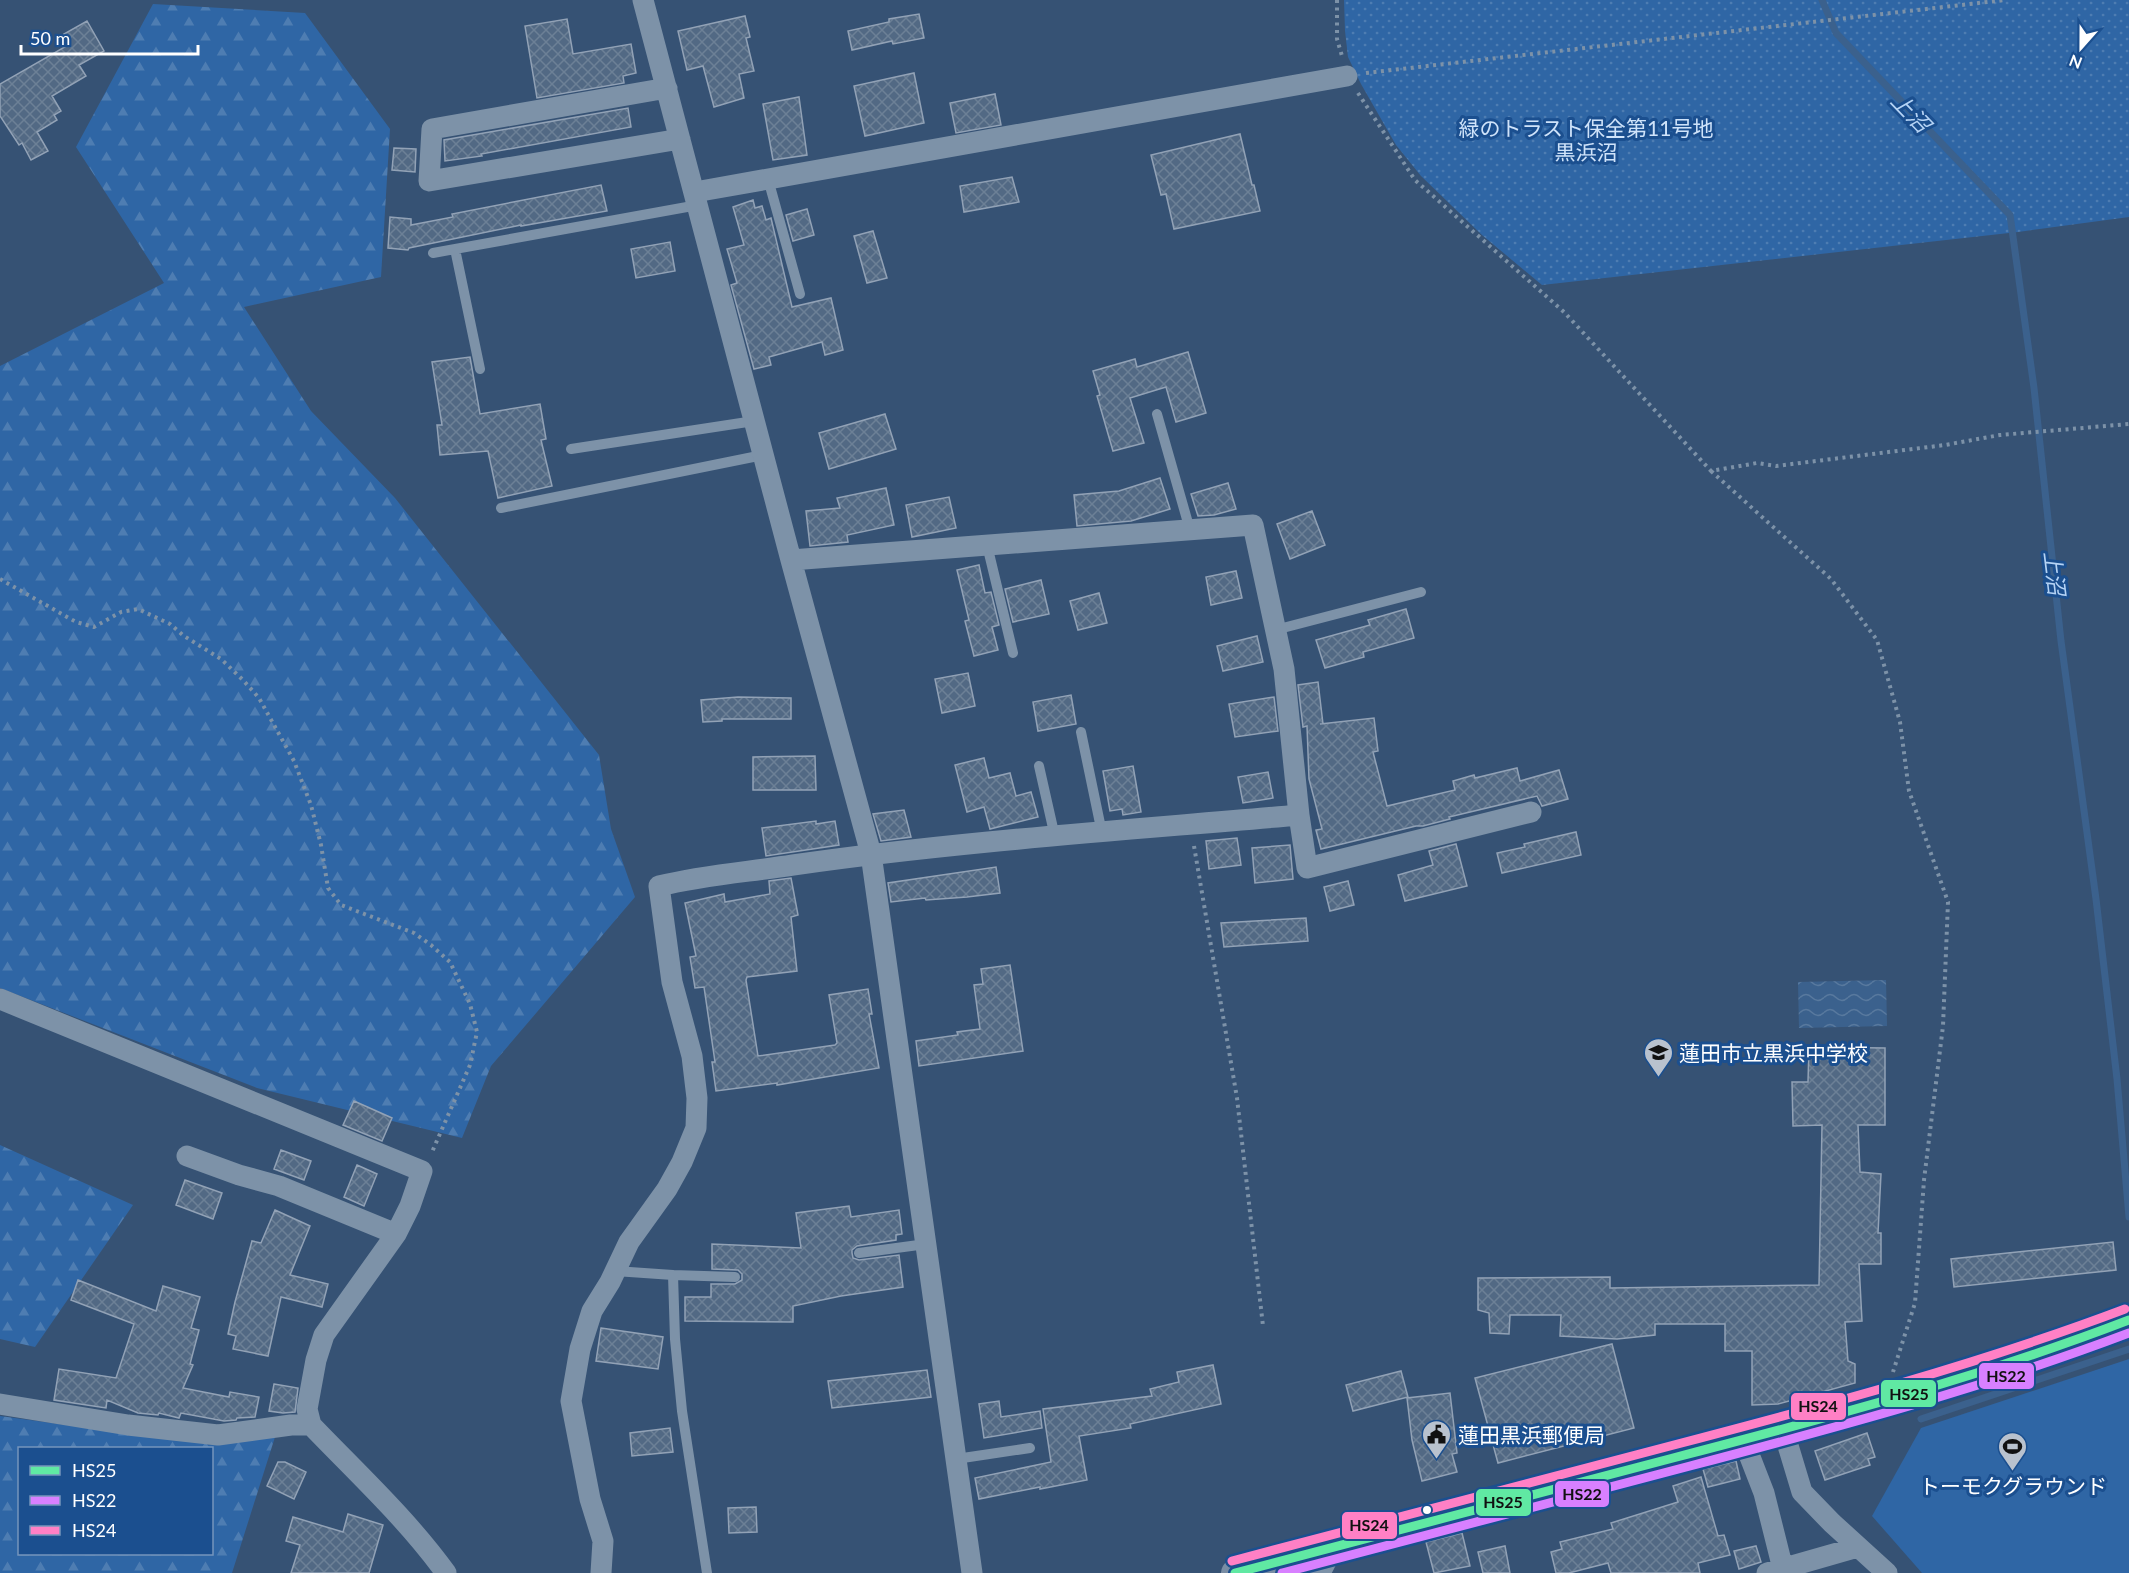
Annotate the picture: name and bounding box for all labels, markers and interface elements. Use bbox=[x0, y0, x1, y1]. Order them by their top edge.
scale bar bbox=[21, 18, 198, 56]
north arrow bbox=[2051, 18, 2111, 78]
text: 50 m bbox=[30, 27, 70, 49]
text: N bbox=[2066, 51, 2085, 74]
water label: 上沼 bbox=[1886, 87, 1938, 139]
park label: 緑のトラスト保全第11号地 黒浜沼 bbox=[1459, 115, 1713, 164]
water label: 上沼 bbox=[2039, 550, 2071, 599]
school or university icon: 蓮田市立黒浜中学校 bbox=[1642, 1036, 1674, 1078]
place label: 蓮田市立黒浜中学校 bbox=[1679, 1040, 1868, 1065]
line badge: HS22 bbox=[1978, 1362, 2035, 1390]
text: HS22 bbox=[1986, 1366, 2026, 1385]
line badge: HS25 bbox=[1880, 1379, 1937, 1408]
text: HS25 bbox=[1889, 1384, 1929, 1403]
line badge: HS24 bbox=[1790, 1392, 1847, 1421]
text: HS24 bbox=[1798, 1396, 1838, 1415]
public building icon: 蓮田黒浜郵便局 bbox=[1421, 1418, 1453, 1460]
place label: 蓮田黒浜郵便局 bbox=[1458, 1422, 1605, 1447]
sports icon: トーモクグラウンド bbox=[1997, 1430, 2029, 1472]
legend bbox=[18, 1447, 213, 1555]
text: HS25 bbox=[72, 1459, 116, 1481]
place label: トーモクグラウンド bbox=[1919, 1473, 2107, 1498]
line badge: HS22 bbox=[1554, 1480, 1610, 1508]
text: HS22 bbox=[1562, 1484, 1602, 1503]
line badge: HS25 bbox=[1475, 1488, 1532, 1517]
text: HS22 bbox=[72, 1489, 116, 1511]
text: HS25 bbox=[1483, 1492, 1523, 1511]
unlabelled marker bbox=[1421, 1504, 1433, 1516]
line badge: HS24 bbox=[1341, 1511, 1398, 1540]
text: HS24 bbox=[1349, 1515, 1389, 1534]
text: HS24 bbox=[72, 1519, 116, 1541]

